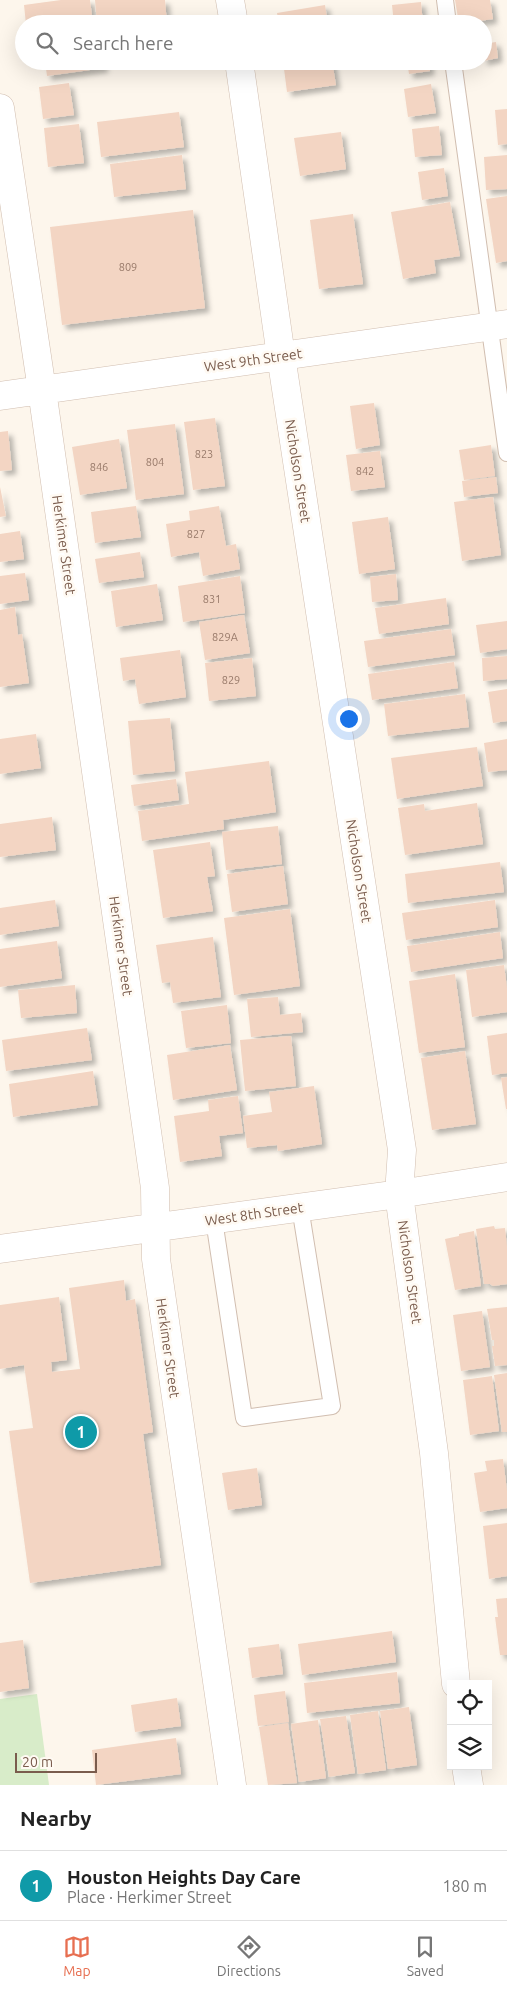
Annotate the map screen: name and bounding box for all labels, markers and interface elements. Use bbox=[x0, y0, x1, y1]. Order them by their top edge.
search box bbox=[15, 15, 492, 70]
icon: search bbox=[33, 29, 61, 57]
text: Search here bbox=[73, 32, 173, 54]
house number: 809 bbox=[119, 261, 137, 273]
street label: West 9th Street bbox=[203, 345, 304, 375]
street label: Nicholson Street bbox=[282, 418, 314, 524]
house number: 823 bbox=[195, 448, 213, 460]
house number: 804 bbox=[146, 456, 164, 468]
house number: 846 bbox=[90, 461, 108, 473]
house number: 842 bbox=[356, 465, 374, 477]
street label: Herkimer Street bbox=[49, 494, 79, 596]
house number: 827 bbox=[187, 528, 205, 540]
house number: 831 bbox=[203, 593, 221, 605]
house number: 829A bbox=[212, 631, 239, 643]
house number: 829 bbox=[222, 674, 240, 686]
your location bbox=[336, 706, 362, 732]
street label: Nicholson Street bbox=[343, 818, 375, 924]
street label: Herkimer Street bbox=[106, 895, 136, 997]
street label: West 8th Street bbox=[204, 1199, 305, 1229]
street label: Nicholson Street bbox=[395, 1219, 425, 1325]
street label: Herkimer Street bbox=[153, 1297, 183, 1399]
pin: 1 bbox=[65, 1413, 97, 1451]
map controls bbox=[447, 1680, 492, 1770]
button: locate bbox=[447, 1680, 492, 1725]
button: layers bbox=[447, 1725, 492, 1770]
scale bar bbox=[15, 1750, 98, 1773]
text: 20 m bbox=[22, 1754, 53, 1770]
text: Nearby bbox=[20, 1806, 91, 1830]
text: Houston Heights Day Care bbox=[67, 1866, 301, 1888]
text: 1 bbox=[31, 1877, 41, 1895]
text: 180 m bbox=[442, 1877, 487, 1895]
text: Place · Herkimer Street bbox=[67, 1888, 232, 1906]
tab: Map bbox=[63, 1933, 91, 1979]
tab: Directions bbox=[217, 1933, 281, 1979]
tab: Saved bbox=[407, 1933, 444, 1979]

